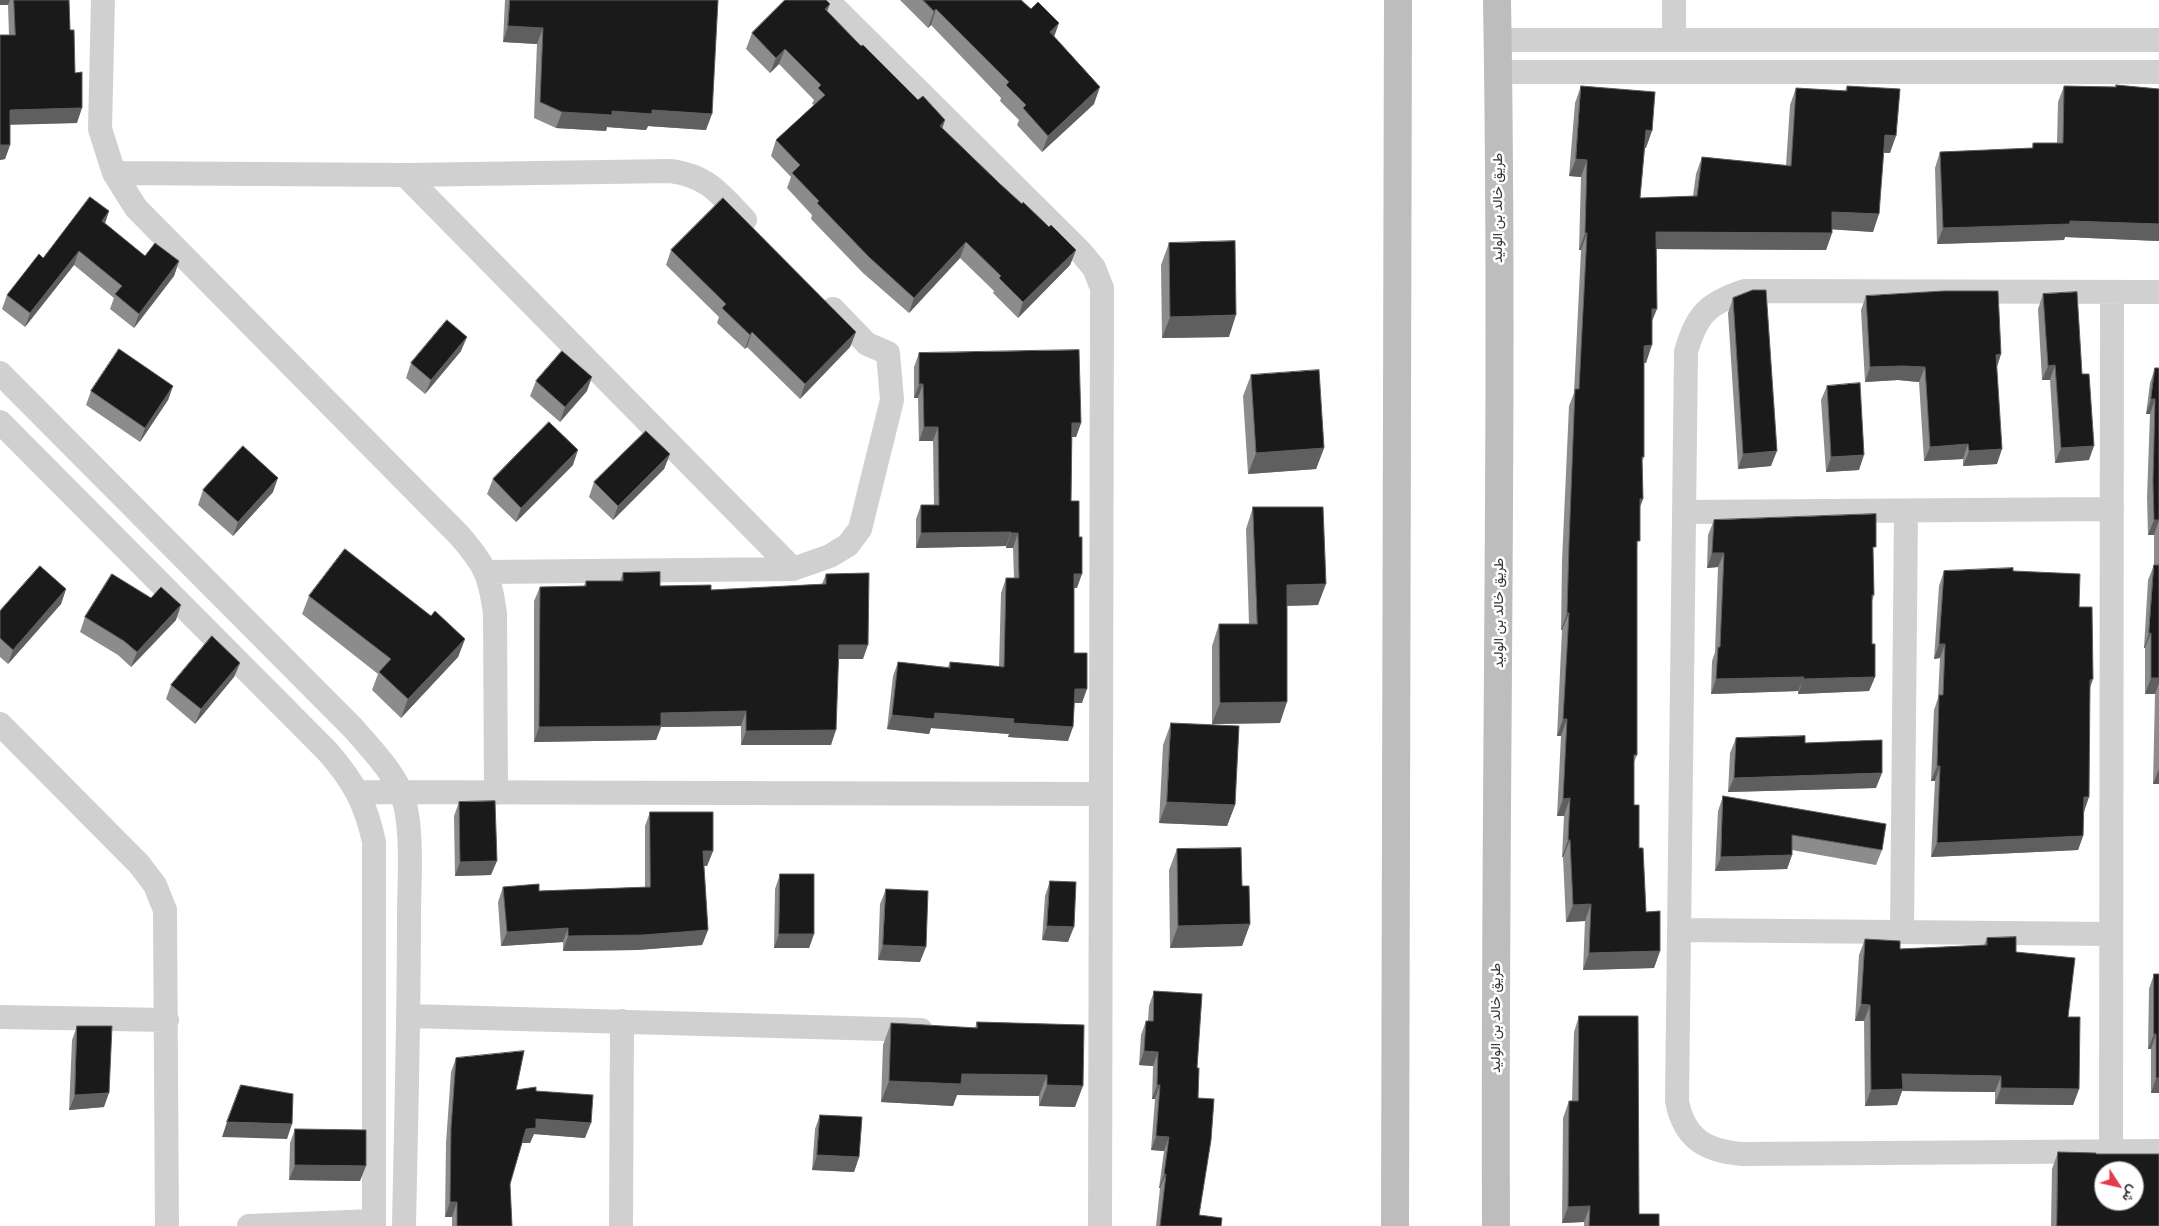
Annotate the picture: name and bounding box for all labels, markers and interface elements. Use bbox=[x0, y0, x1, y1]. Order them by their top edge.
street label: طريق خالد بن الوليد bbox=[1490, 153, 1506, 263]
street label: طريق خالد بن الوليد bbox=[1491, 558, 1507, 668]
street label: طريق خالد بن الوليد bbox=[1488, 963, 1504, 1073]
north arrow bbox=[2094, 1161, 2144, 1211]
text: ش bbox=[2119, 1183, 2142, 1206]

